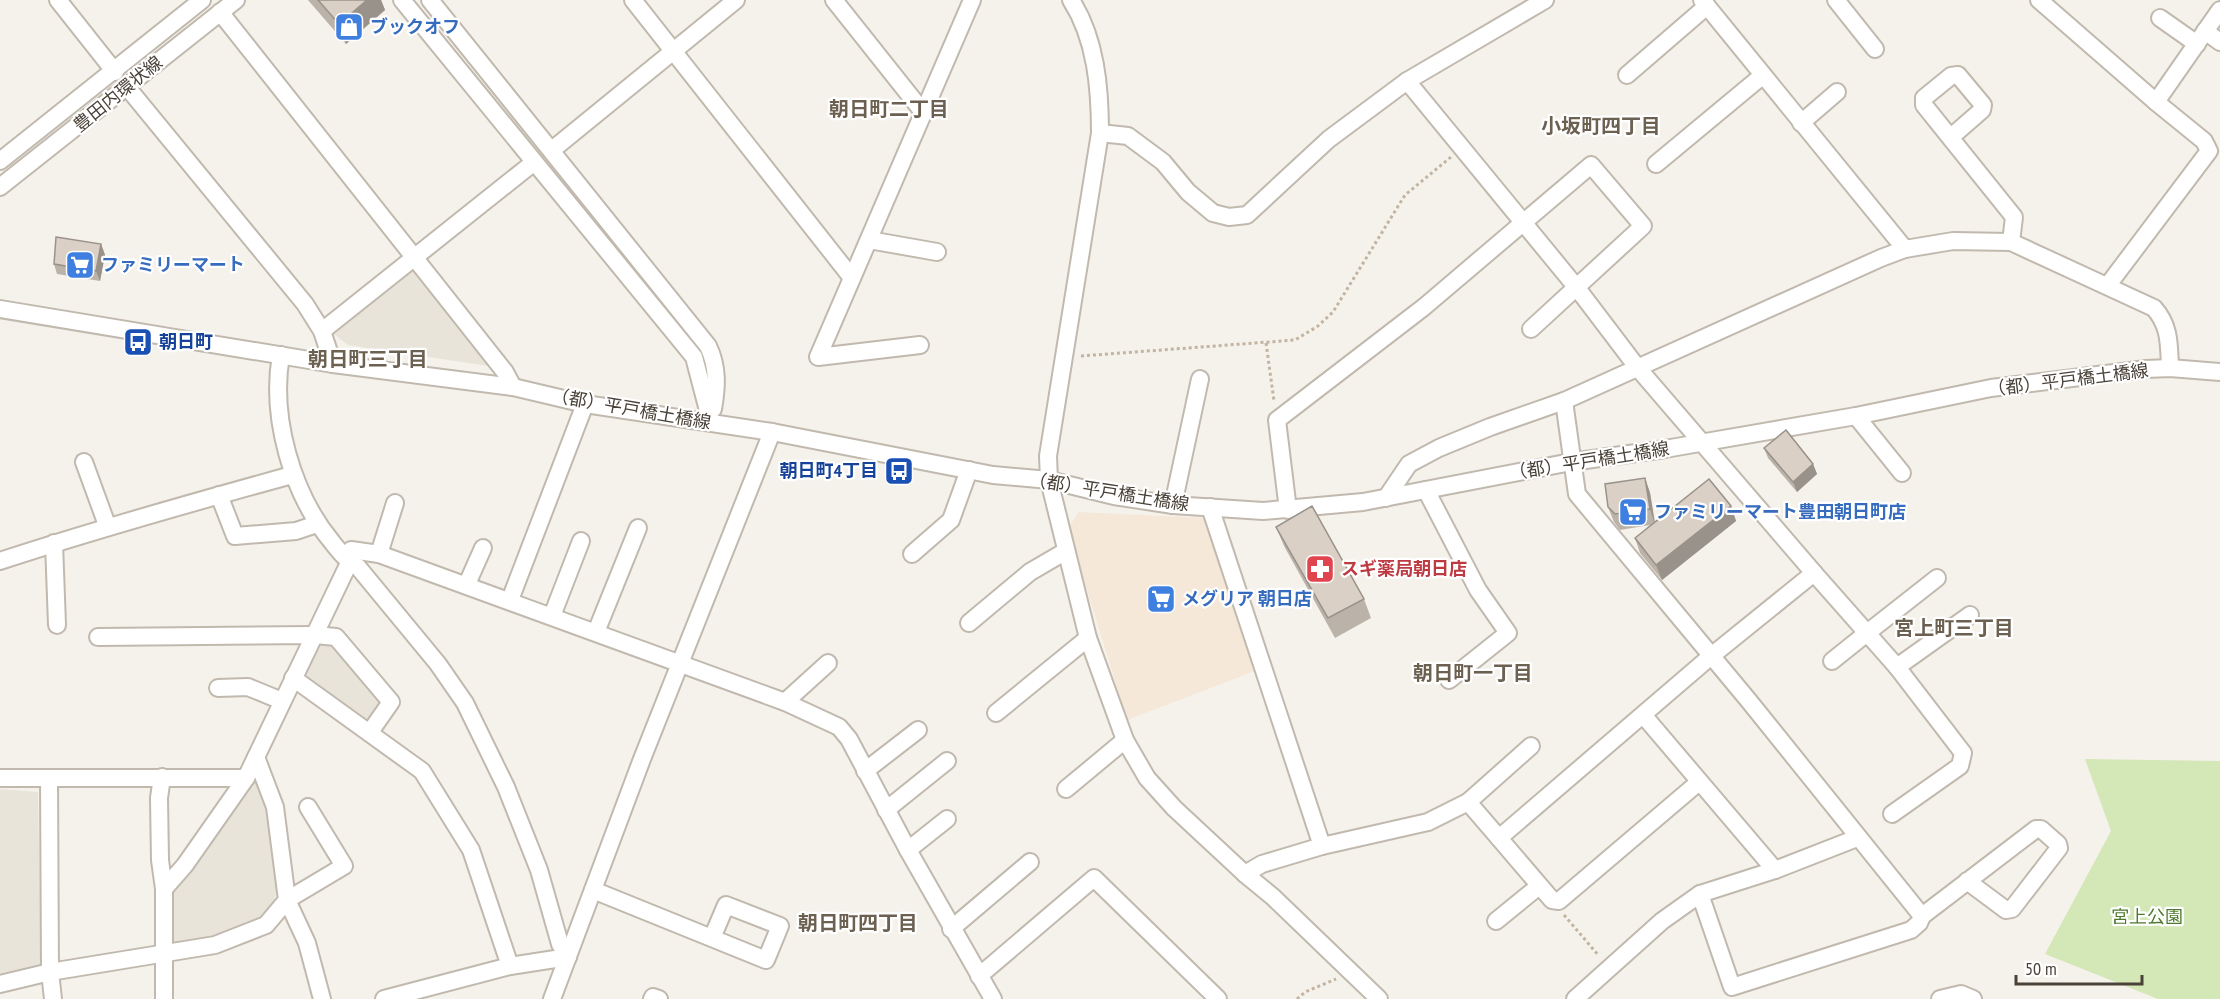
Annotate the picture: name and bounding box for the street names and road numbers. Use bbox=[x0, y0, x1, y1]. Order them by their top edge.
street label: 豊田内環状線 bbox=[68, 51, 167, 137]
street label: （都）平戸橋土橋線 bbox=[1986, 358, 2150, 401]
street label: （都）平戸橋土橋線 bbox=[549, 383, 713, 434]
street label: （都）平戸橋土橋線 bbox=[1507, 436, 1671, 485]
street label: （都）平戸橋土橋線 bbox=[1027, 467, 1191, 516]

